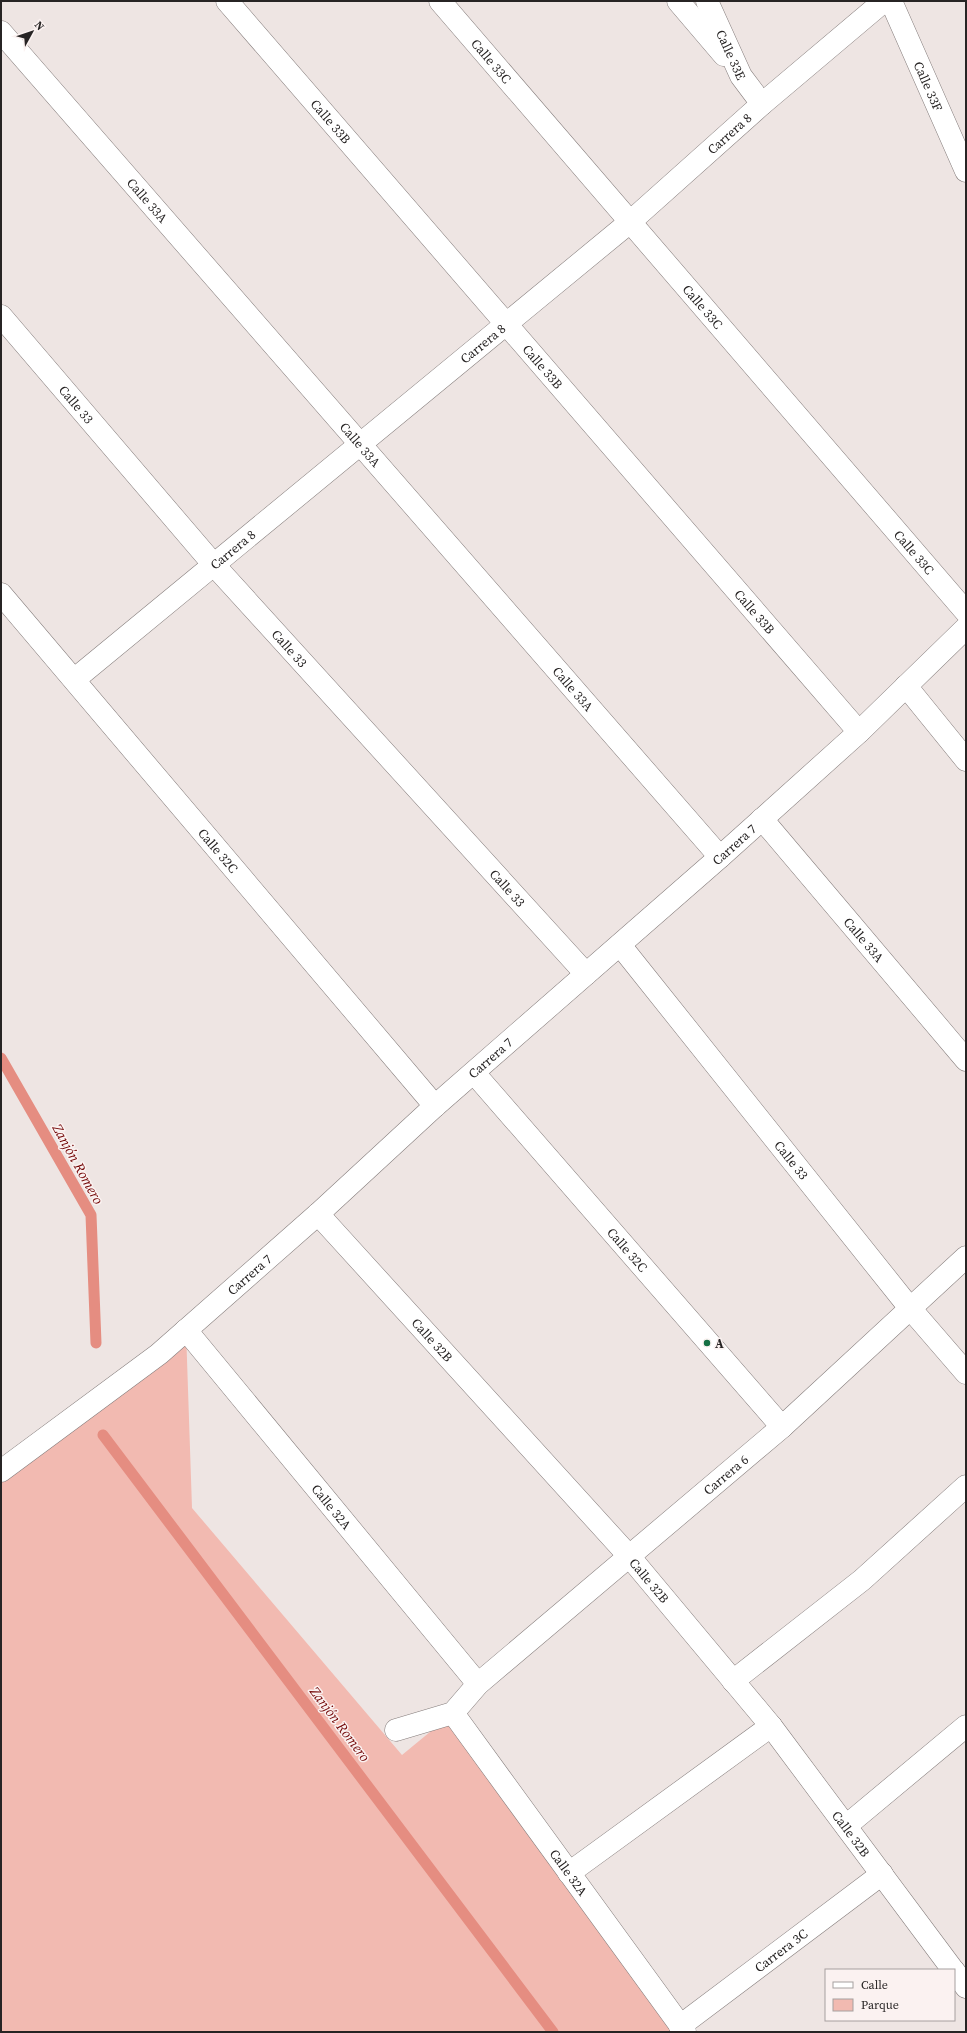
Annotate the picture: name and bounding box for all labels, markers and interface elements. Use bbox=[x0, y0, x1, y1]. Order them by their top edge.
north arrow bbox=[12, 12, 52, 52]
text: N bbox=[31, 18, 48, 34]
street label: Calle 33E bbox=[712, 27, 750, 83]
street label: Calle 33C bbox=[467, 35, 515, 87]
street label: Calle 33F bbox=[910, 59, 947, 114]
street label: Calle 33B bbox=[307, 96, 355, 147]
street label: Carrera 8 bbox=[704, 109, 755, 158]
street label: Calle 33A bbox=[123, 175, 171, 227]
street label: Calle 33C bbox=[679, 281, 726, 333]
street label: Carrera 8 bbox=[457, 320, 509, 367]
street label: Calle 33B bbox=[519, 341, 566, 392]
street label: Calle 33 bbox=[55, 382, 97, 427]
street label: Calle 33A bbox=[336, 419, 384, 471]
street label: Carrera 8 bbox=[207, 526, 259, 573]
street label: Calle 33C bbox=[890, 526, 938, 578]
street label: Calle 33B bbox=[731, 586, 778, 638]
street label: Calle 33 bbox=[268, 626, 311, 671]
street label: Calle 33A bbox=[549, 663, 597, 715]
street label: Carrera 7 bbox=[709, 820, 760, 869]
street label: Calle 32C bbox=[194, 825, 242, 877]
street label: Calle 33 bbox=[486, 866, 529, 911]
street label: Calle 33A bbox=[840, 914, 888, 966]
street label: Carrera 7 bbox=[465, 1034, 517, 1082]
water label: Zanjón Romero bbox=[47, 1119, 108, 1208]
street label: Calle 33 bbox=[770, 1137, 812, 1183]
street label: Calle 32C bbox=[603, 1224, 651, 1276]
street label: Carrera 7 bbox=[224, 1250, 276, 1299]
street label: Calle 32B bbox=[408, 1315, 456, 1366]
place label: A bbox=[715, 1335, 724, 1352]
marker: A bbox=[702, 1338, 712, 1348]
street label: Carrera 6 bbox=[700, 1451, 752, 1499]
street label: Calle 32A bbox=[308, 1481, 355, 1533]
street label: Calle 32B bbox=[625, 1555, 673, 1607]
water label: Zanjón Romero bbox=[305, 1682, 375, 1766]
street label: Calle 32B bbox=[828, 1807, 874, 1860]
street label: Calle 32A bbox=[546, 1846, 591, 1900]
street label: Carrera 3C bbox=[751, 1925, 811, 1976]
legend bbox=[825, 1969, 955, 2021]
text: Calle bbox=[861, 1977, 888, 1993]
text: Parque bbox=[861, 1997, 899, 2013]

